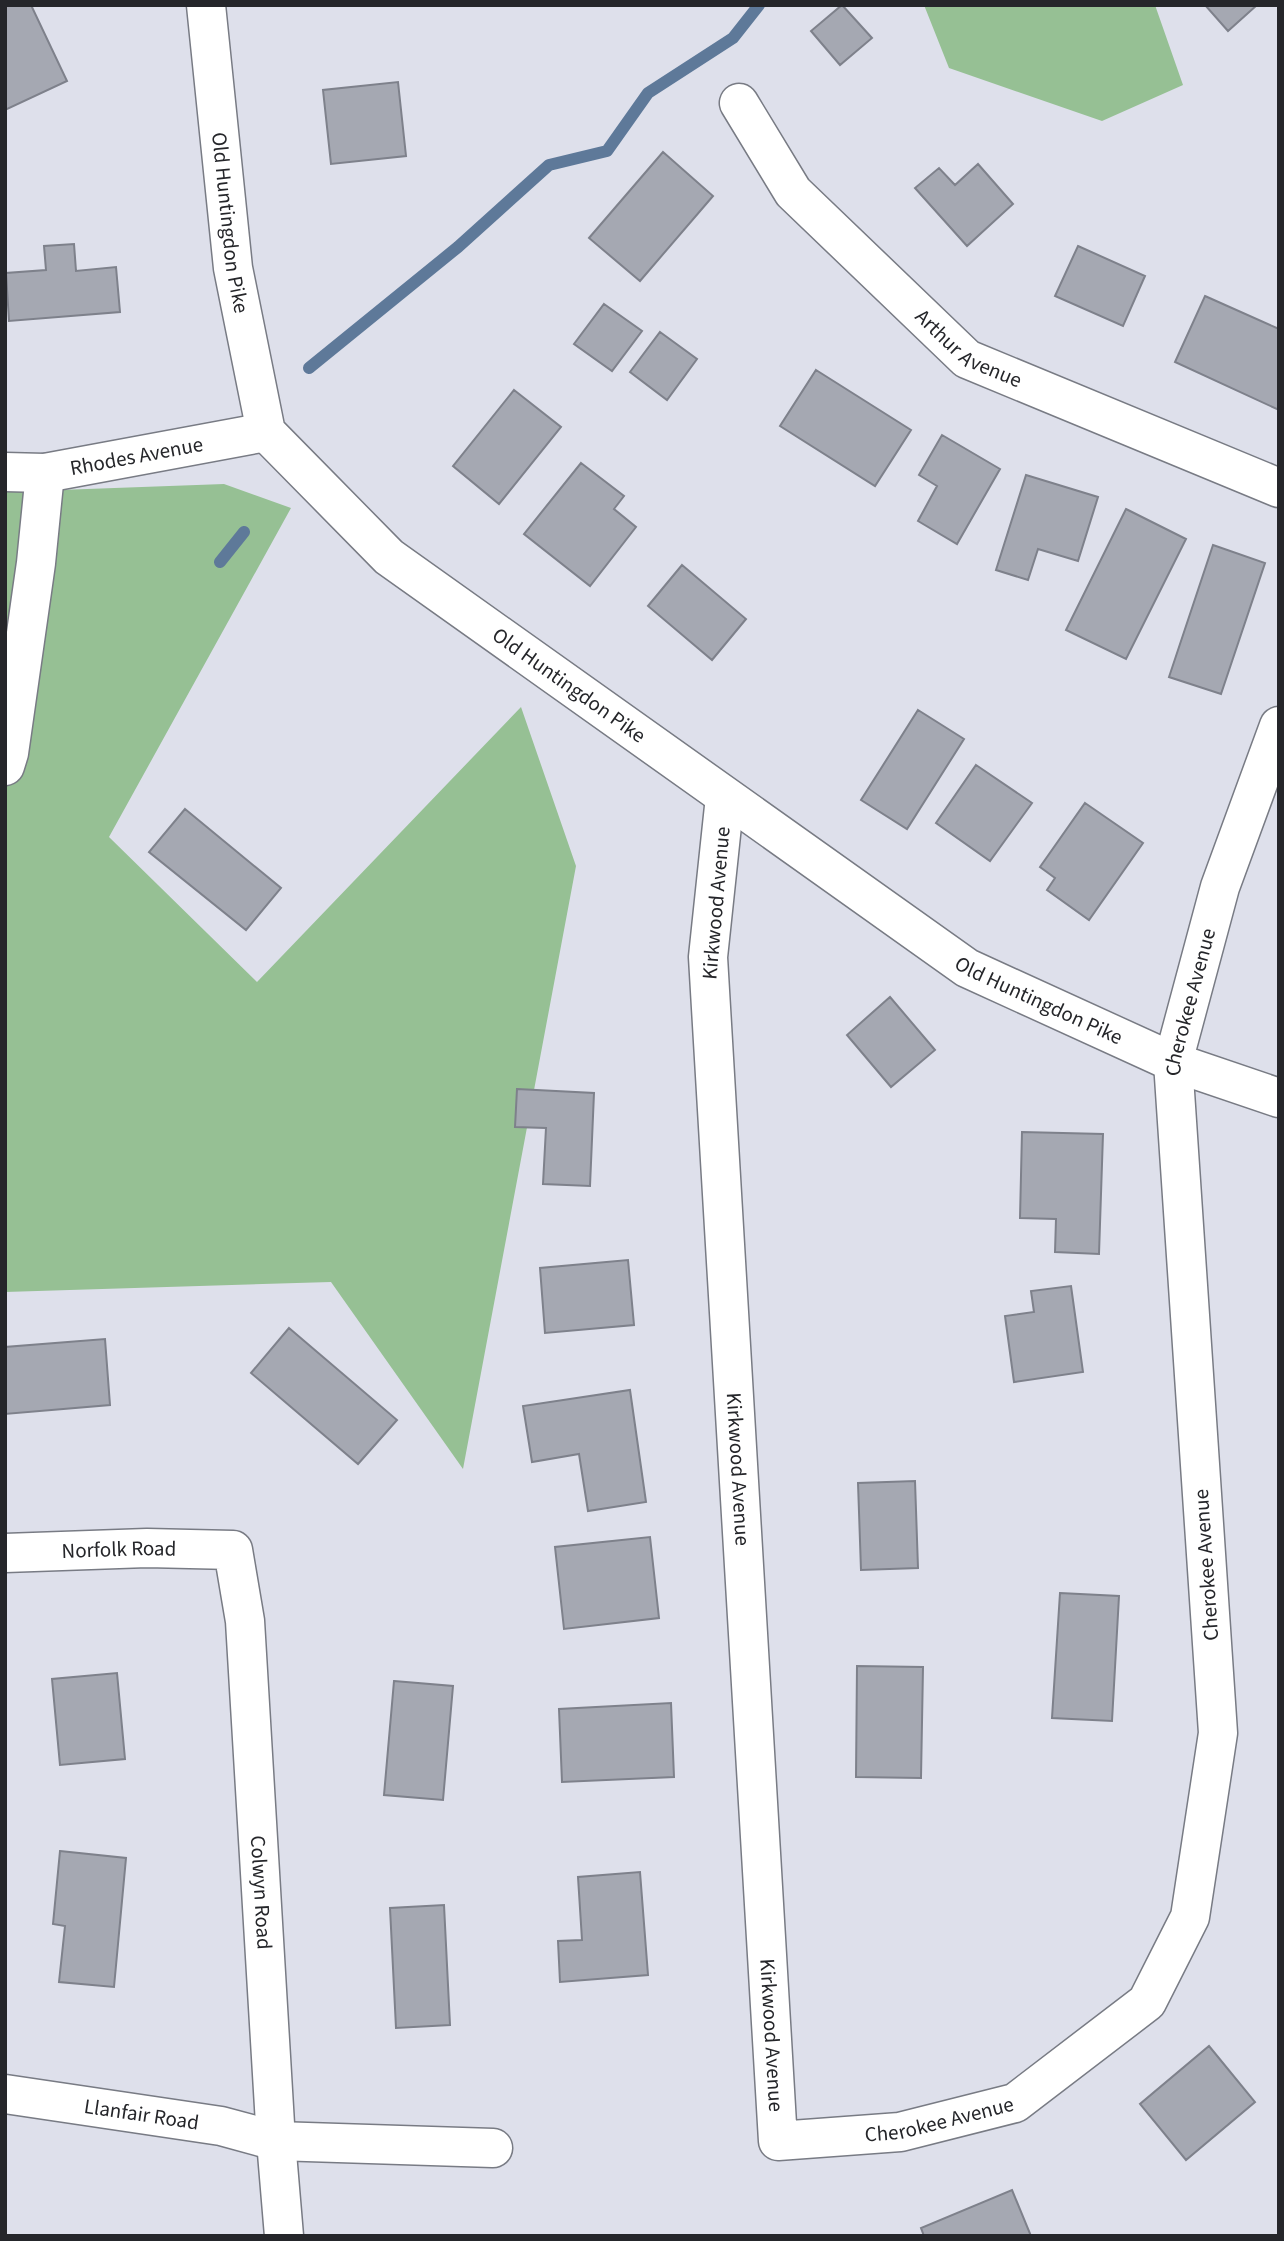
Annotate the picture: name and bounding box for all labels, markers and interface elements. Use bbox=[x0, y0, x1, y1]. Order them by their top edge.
street label: Old Huntingdon Pike bbox=[204, 131, 257, 316]
street label: Arthur Avenue bbox=[908, 302, 1027, 395]
street label: Rhodes Avenue bbox=[68, 429, 205, 483]
street label: Old Huntingdon Pike bbox=[486, 620, 652, 750]
street label: Kirkwood Avenue bbox=[694, 825, 738, 981]
street label: Cherokee Avenue bbox=[1158, 925, 1223, 1077]
street label: Old Huntingdon Pike bbox=[948, 949, 1128, 1052]
street label: Kirkwood Avenue bbox=[719, 1392, 758, 1547]
street label: Cherokee Avenue bbox=[1186, 1488, 1226, 1642]
street label: Norfolk Road bbox=[61, 1533, 177, 1566]
street label: Colwyn Road bbox=[243, 1834, 280, 1950]
street label: Kirkwood Avenue bbox=[752, 1958, 791, 2113]
street label: Cherokee Avenue bbox=[864, 2089, 1017, 2150]
street label: Llanfair Road bbox=[82, 2091, 201, 2138]

